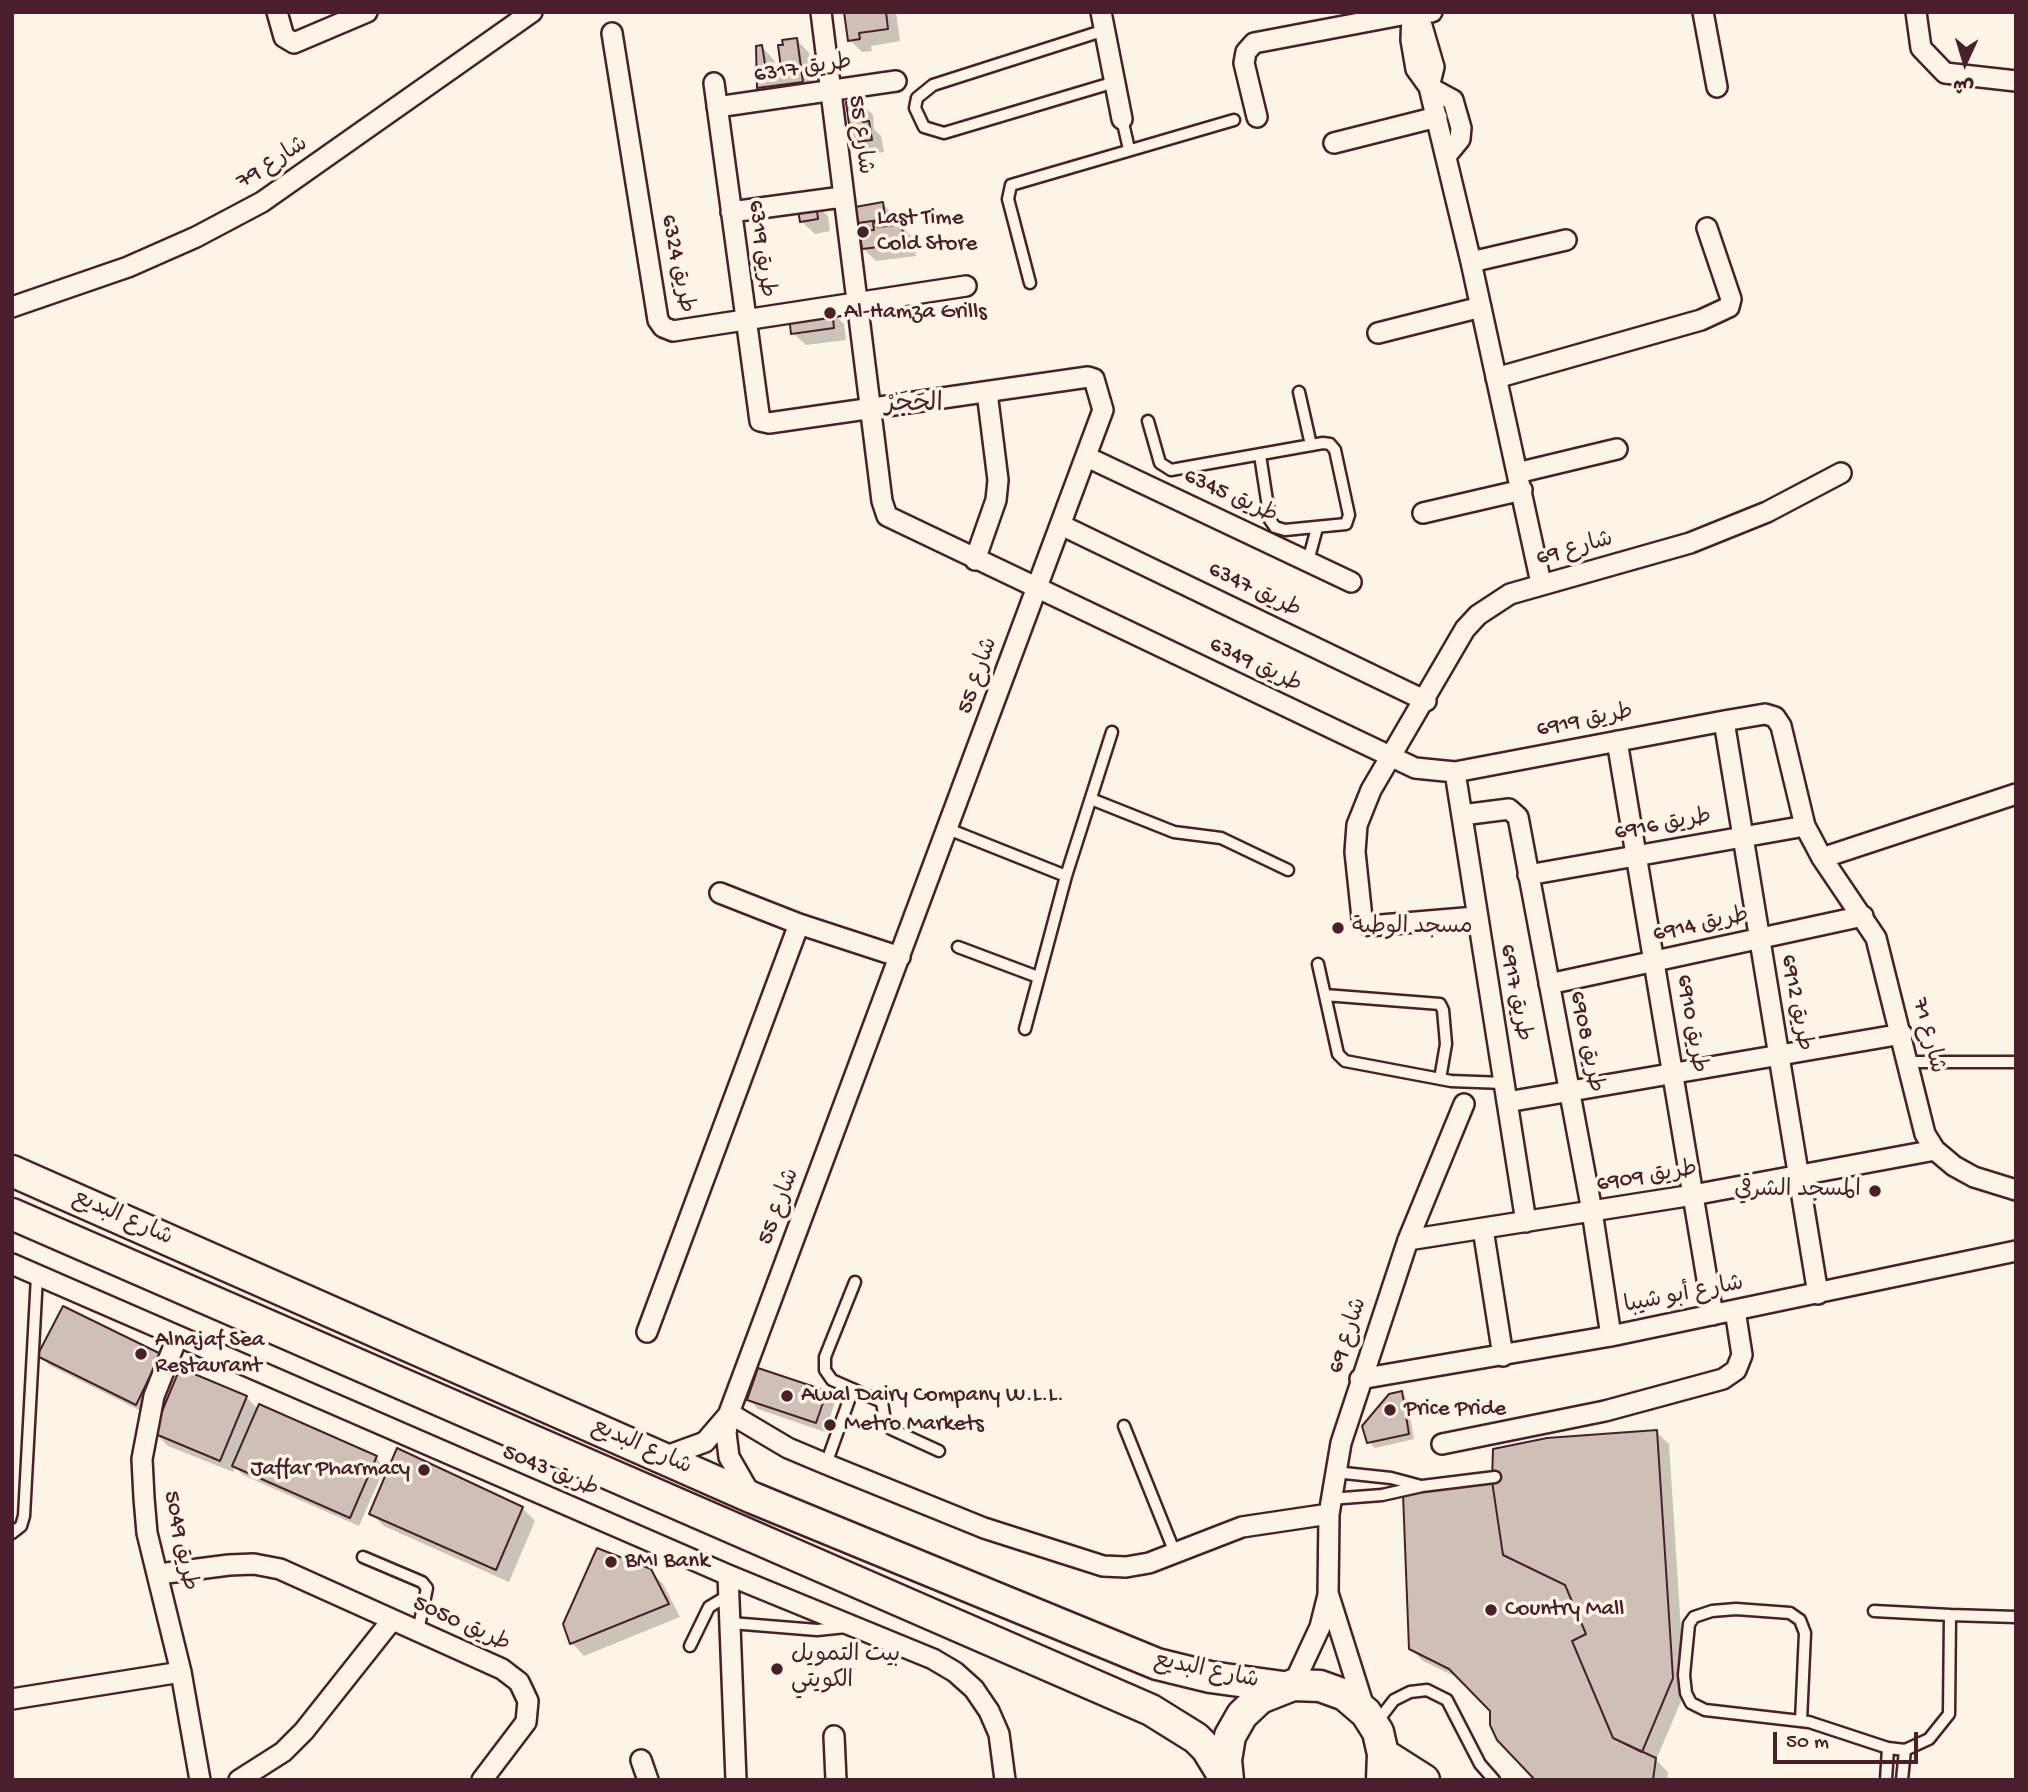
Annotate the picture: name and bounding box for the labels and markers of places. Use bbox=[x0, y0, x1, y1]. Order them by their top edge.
place label: Last Time Cold Store bbox=[877, 205, 977, 259]
marker: Last Time Cold Store bbox=[855, 224, 871, 240]
place label: Al-Hamza Grills bbox=[844, 299, 987, 327]
marker: Al-Hamza Grills bbox=[822, 305, 838, 321]
place label: مسجد الوطية bbox=[1352, 914, 1473, 942]
marker: مسجد الوطية bbox=[1330, 920, 1346, 936]
place label: المسجد الشرقي bbox=[1734, 1177, 1861, 1205]
marker: المسجد الشرقي bbox=[1867, 1183, 1883, 1199]
place label: Alnajaf Sea Restaurant bbox=[155, 1327, 265, 1381]
marker: Alnajaf Sea Restaurant bbox=[133, 1346, 149, 1362]
place label: Awal Dairy Company W.L.L. bbox=[801, 1382, 1064, 1410]
marker: Awal Dairy Company W.L.L. bbox=[779, 1388, 795, 1404]
place label: Price Pride bbox=[1404, 1396, 1506, 1424]
marker: Price Pride bbox=[1382, 1402, 1398, 1418]
place label: Metro Markets bbox=[844, 1411, 984, 1439]
marker: Metro Markets bbox=[822, 1417, 838, 1433]
place label: Jaffar Pharmacy bbox=[250, 1456, 410, 1484]
marker: Jaffar Pharmacy bbox=[416, 1462, 432, 1478]
place label: BMI Bank bbox=[625, 1548, 709, 1576]
marker: BMI Bank bbox=[603, 1554, 619, 1570]
place label: Country Mall bbox=[1505, 1596, 1624, 1624]
marker: Country Mall bbox=[1483, 1602, 1499, 1618]
place label: بيت التمويل الكويتي bbox=[791, 1642, 900, 1696]
marker: بيت التمويل الكويتي bbox=[769, 1661, 785, 1677]

